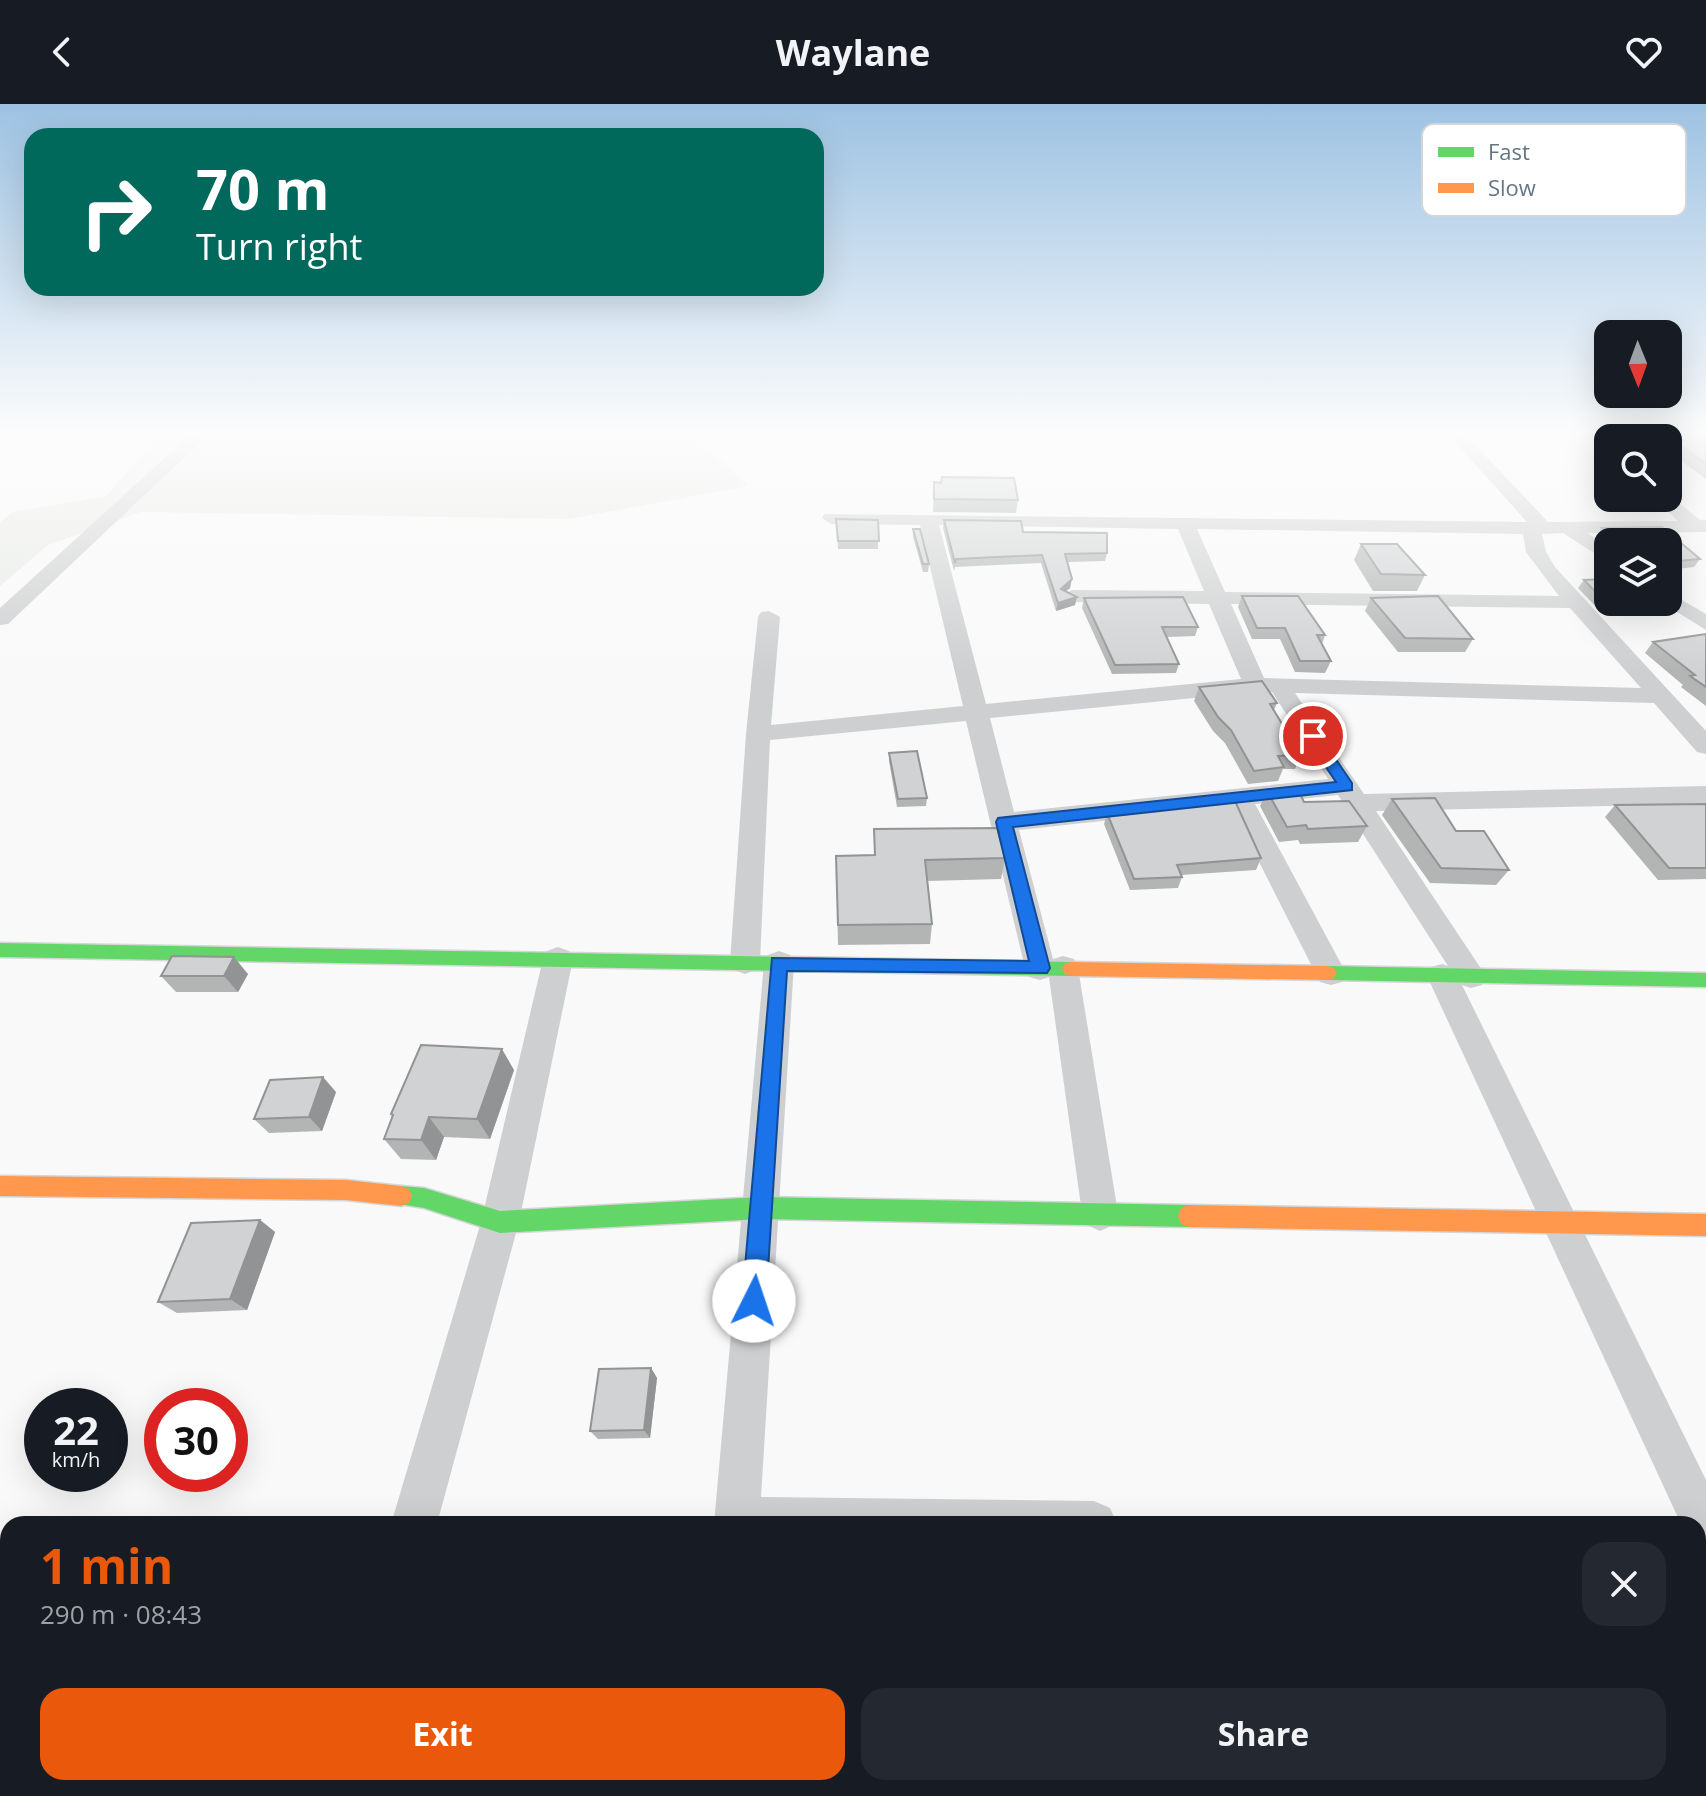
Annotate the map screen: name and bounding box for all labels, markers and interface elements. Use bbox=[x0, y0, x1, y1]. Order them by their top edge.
text: Waylane bbox=[776, 28, 930, 77]
icon: back bbox=[40, 30, 84, 74]
icon: heart bbox=[1622, 30, 1666, 74]
legend bbox=[1422, 124, 1686, 216]
text: Fast bbox=[1488, 136, 1530, 166]
text: 70 m bbox=[196, 150, 330, 226]
icon: right bbox=[64, 160, 168, 264]
text: Slow bbox=[1488, 172, 1536, 202]
text: Turn right bbox=[196, 222, 362, 271]
north arrow bbox=[1594, 320, 1682, 408]
map controls bbox=[1594, 320, 1682, 616]
button: search bbox=[1594, 424, 1682, 512]
button: layers bbox=[1594, 528, 1682, 616]
pin bbox=[1279, 702, 1347, 770]
icon: arrive bbox=[1291, 714, 1335, 758]
position arrow bbox=[712, 1259, 796, 1343]
speed limit sign: 30 bbox=[144, 1388, 248, 1492]
text: 22 bbox=[53, 1402, 99, 1457]
text: km/h bbox=[52, 1446, 100, 1473]
text: 1 min bbox=[40, 1533, 173, 1598]
button: close bbox=[1582, 1542, 1666, 1626]
text: 290 m · 08:43 bbox=[40, 1596, 202, 1632]
button: Exit bbox=[40, 1688, 845, 1780]
button: Share bbox=[861, 1688, 1666, 1780]

